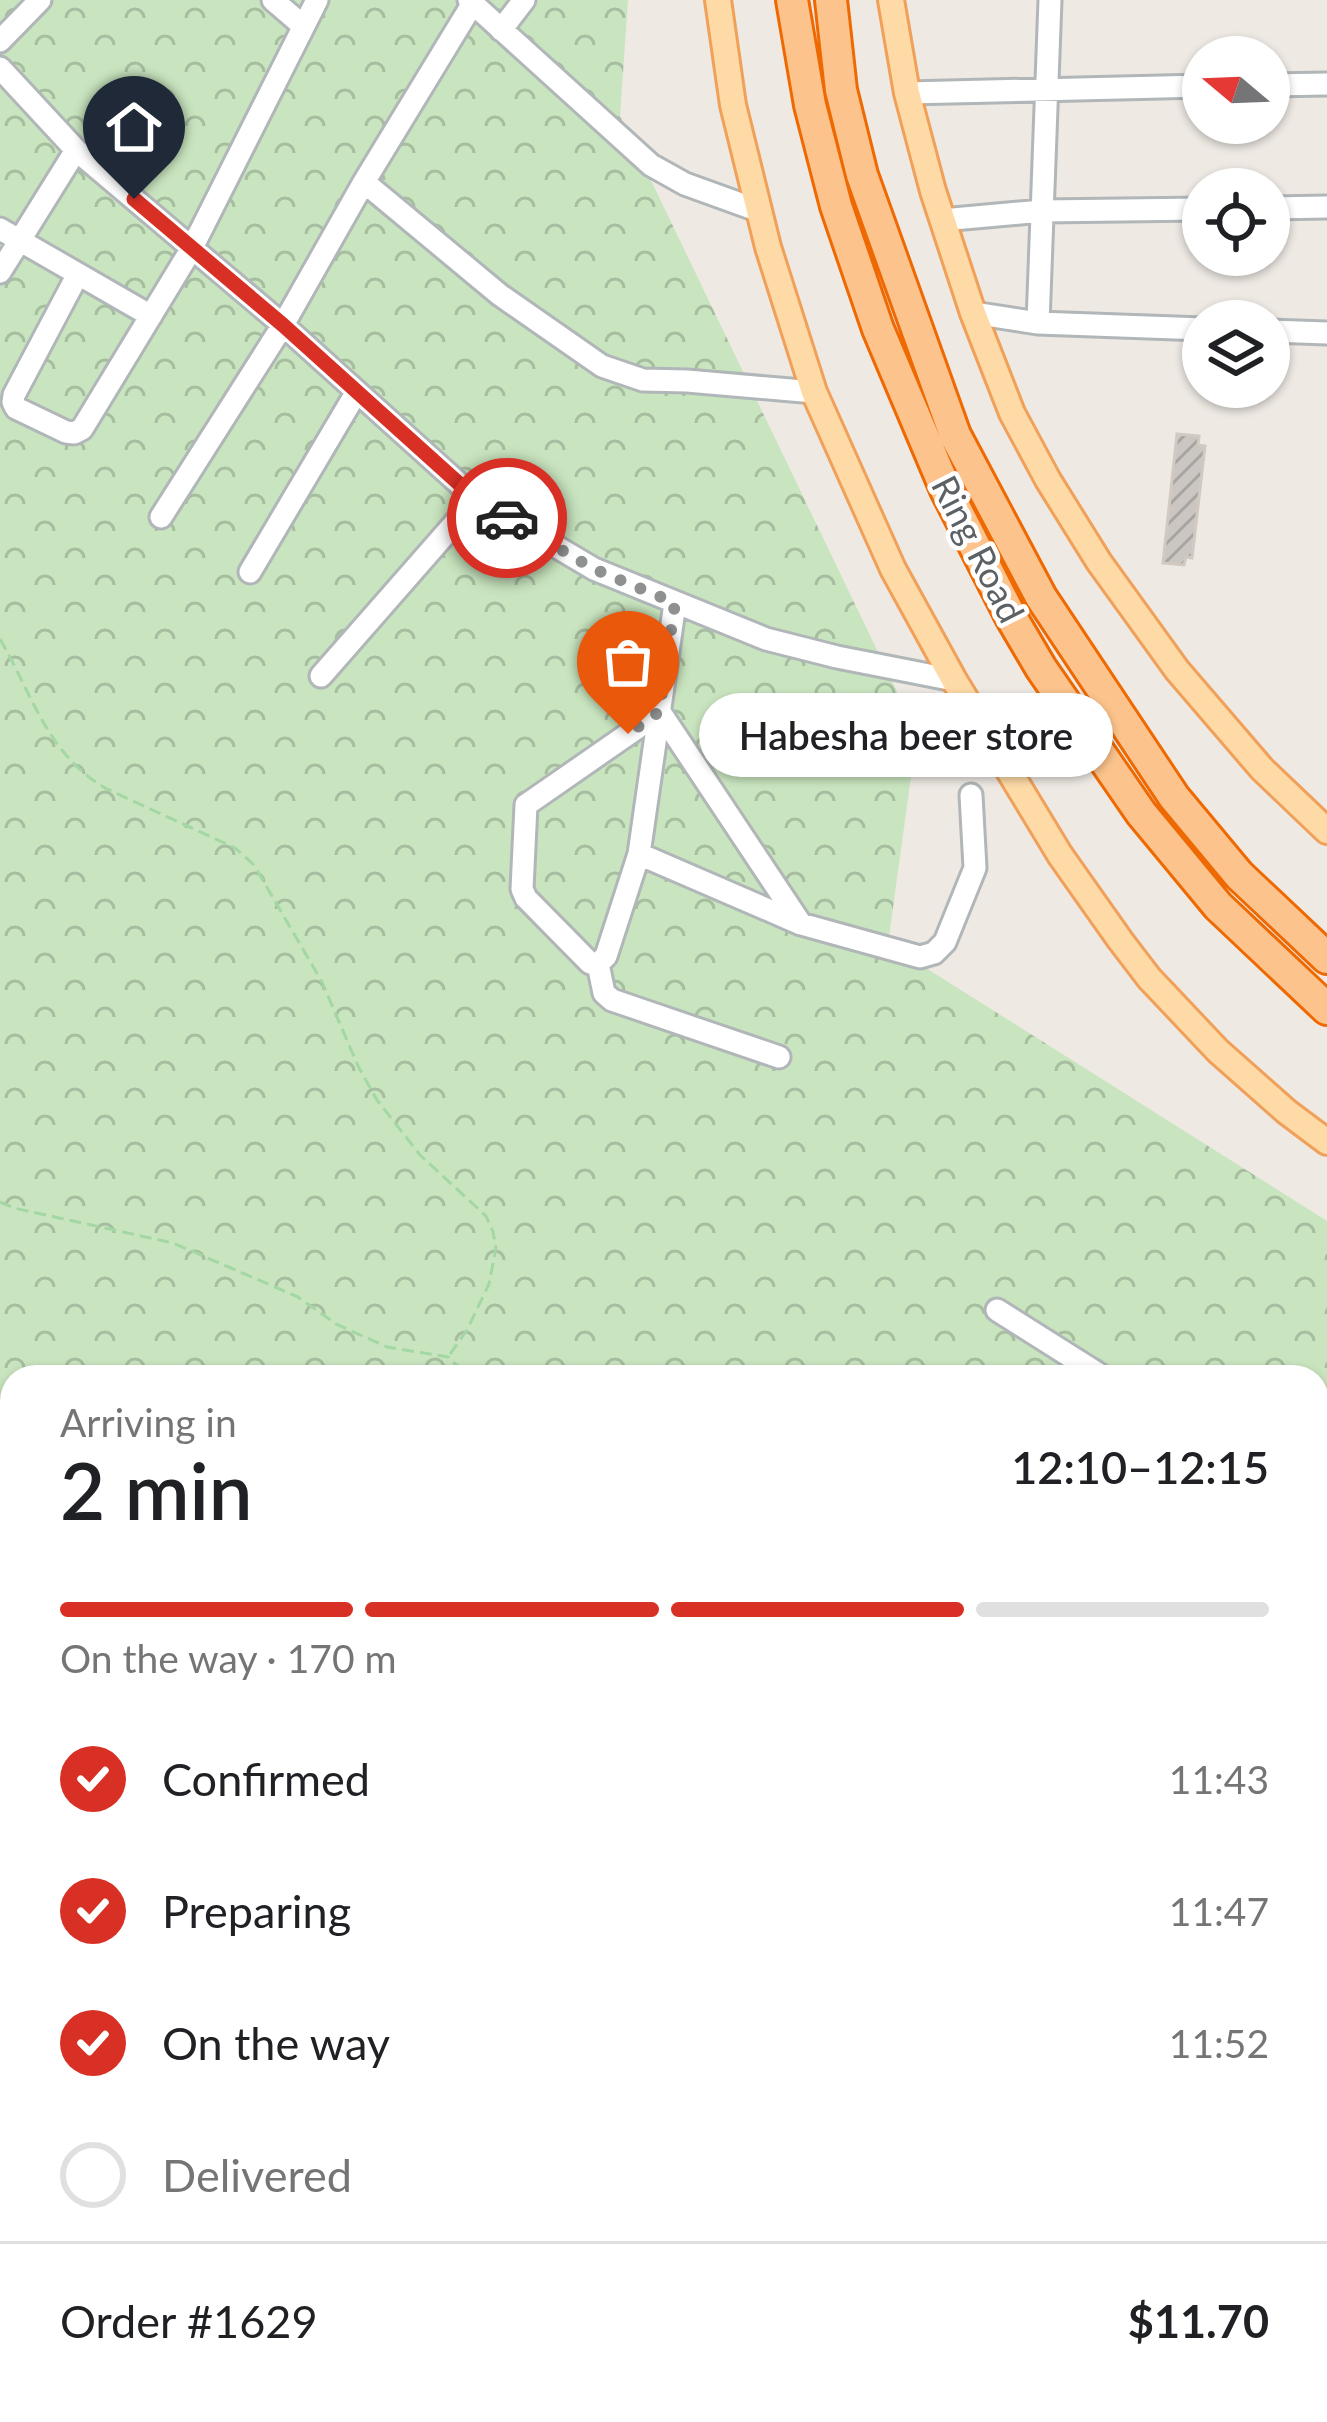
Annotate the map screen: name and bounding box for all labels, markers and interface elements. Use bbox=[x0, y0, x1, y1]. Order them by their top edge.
north arrow bbox=[1182, 36, 1290, 144]
map controls bbox=[1182, 36, 1290, 408]
pin bbox=[83, 76, 185, 199]
icon: home bbox=[101, 94, 167, 160]
button: locate bbox=[1182, 168, 1290, 276]
button: layers bbox=[1182, 300, 1290, 408]
courier bbox=[447, 458, 567, 578]
street label: Ring Road bbox=[923, 468, 1035, 629]
icon: car bbox=[474, 485, 540, 551]
pin bbox=[577, 611, 679, 734]
icon: bag bbox=[595, 629, 661, 695]
callout: Habesha beer store bbox=[700, 692, 1114, 776]
text: Habesha beer store bbox=[739, 712, 1073, 758]
text: Arriving in bbox=[60, 1399, 237, 1445]
text: 12:10–12:15 bbox=[1011, 1440, 1269, 1494]
text: 2 min bbox=[60, 1443, 253, 1537]
text: On the way · 170 m bbox=[60, 1635, 397, 1681]
icon: check bbox=[60, 1746, 126, 1812]
text: Confirmed bbox=[162, 1752, 370, 1806]
text: 11:43 bbox=[1169, 1756, 1269, 1802]
icon: check bbox=[60, 1878, 126, 1944]
text: Preparing bbox=[162, 1884, 351, 1938]
text: 11:47 bbox=[1169, 1888, 1269, 1934]
icon: check bbox=[60, 2010, 126, 2076]
text: On the way bbox=[162, 2016, 390, 2070]
text: 11:52 bbox=[1169, 2020, 1269, 2066]
text: Delivered bbox=[162, 2148, 352, 2202]
text: Order #1629 bbox=[60, 2294, 318, 2348]
text: $11.70 bbox=[1128, 2294, 1269, 2348]

